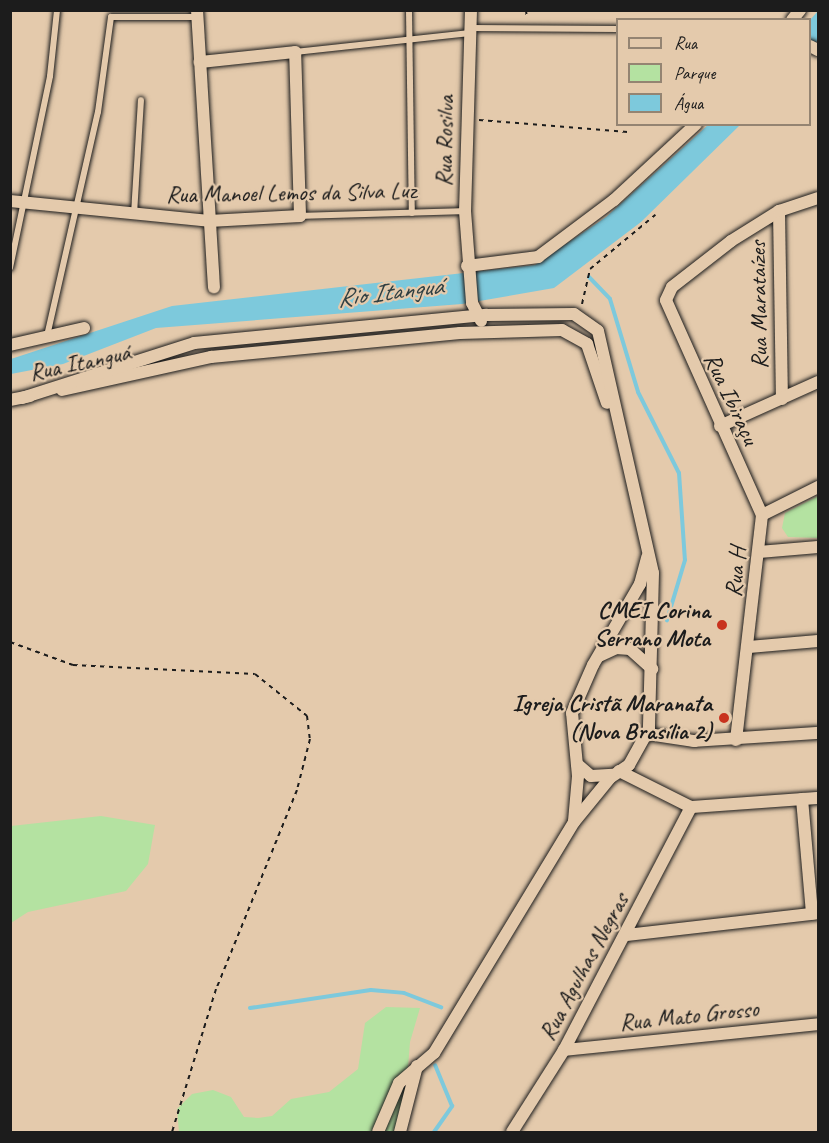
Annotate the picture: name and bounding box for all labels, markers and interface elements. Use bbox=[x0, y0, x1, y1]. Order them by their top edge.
legend bbox=[616, 18, 811, 126]
text: Rua bbox=[674, 32, 697, 54]
text: Parque bbox=[674, 62, 715, 84]
text: Água bbox=[674, 92, 703, 114]
street label: Rua Rosilva bbox=[430, 95, 460, 187]
street label: Rua Manoel Lemos da Silva Luz bbox=[165, 176, 417, 210]
street label: Rua Marataízes bbox=[743, 241, 775, 369]
water label: Rio Itanguá bbox=[335, 270, 445, 314]
street label: Rua Itanguá bbox=[26, 338, 134, 388]
street label: Rua Ibiraçu bbox=[697, 349, 765, 449]
street label: Rua H bbox=[719, 546, 753, 598]
place label: CMEI Corina Serrano Mota bbox=[594, 597, 710, 653]
marker: CMEI Corina Serrano Mota bbox=[715, 618, 729, 632]
place label: Igreja Cristã Maranata (Nova Brasília 2) bbox=[512, 690, 712, 746]
marker: Igreja Cristã Maranata (Nova Brasília 2) bbox=[717, 711, 731, 725]
street label: Rua Agulhas Negras bbox=[533, 889, 635, 1045]
street label: Rua Mato Grosso bbox=[618, 994, 760, 1038]

